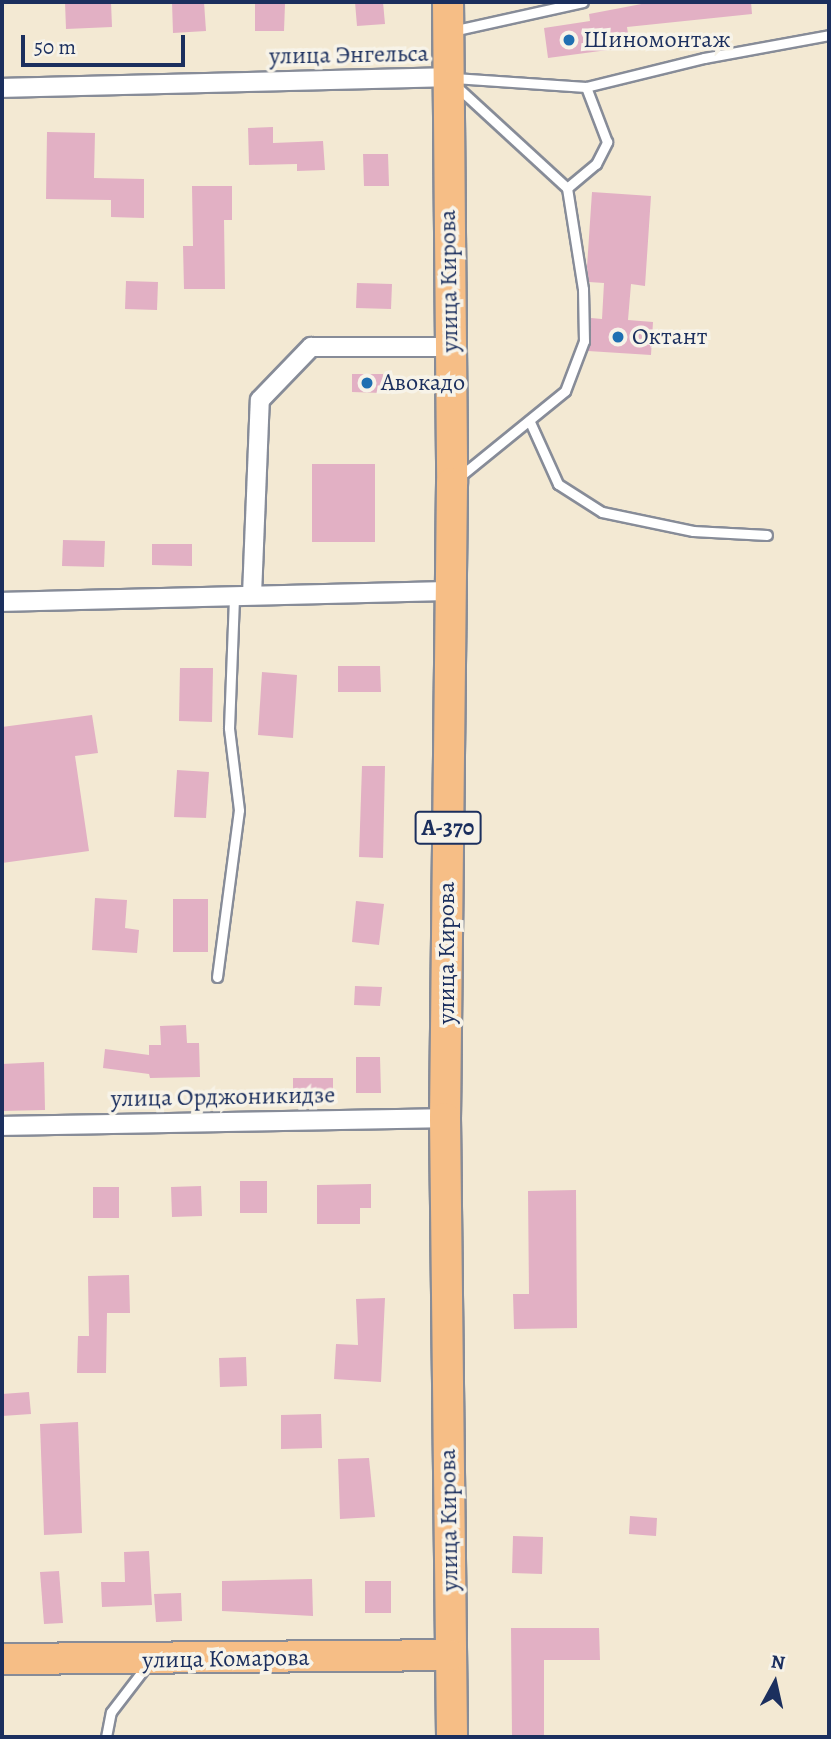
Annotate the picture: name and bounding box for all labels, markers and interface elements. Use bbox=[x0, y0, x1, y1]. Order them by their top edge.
scale bar bbox=[24, 21, 189, 65]
place label: Шиномонтаж bbox=[583, 26, 730, 54]
marker: Шиномонтаж bbox=[561, 32, 577, 48]
text: 50 m bbox=[34, 33, 76, 61]
street label: улица Энгельса bbox=[269, 39, 429, 71]
street label: улица Кирова bbox=[433, 209, 465, 353]
place label: Октант bbox=[632, 323, 707, 351]
marker: Октант bbox=[610, 329, 626, 345]
place label: Авокадо bbox=[381, 369, 465, 397]
marker: Авокадо bbox=[359, 375, 375, 391]
road number: А-370 bbox=[413, 808, 483, 848]
street label: улица Кирова bbox=[433, 882, 461, 1024]
street label: улица Орджоникидзе bbox=[111, 1081, 335, 1113]
street label: улица Кирова bbox=[433, 1448, 465, 1592]
street label: улица Комарова bbox=[142, 1643, 310, 1675]
north arrow bbox=[740, 1648, 810, 1718]
text: N bbox=[769, 1648, 787, 1676]

